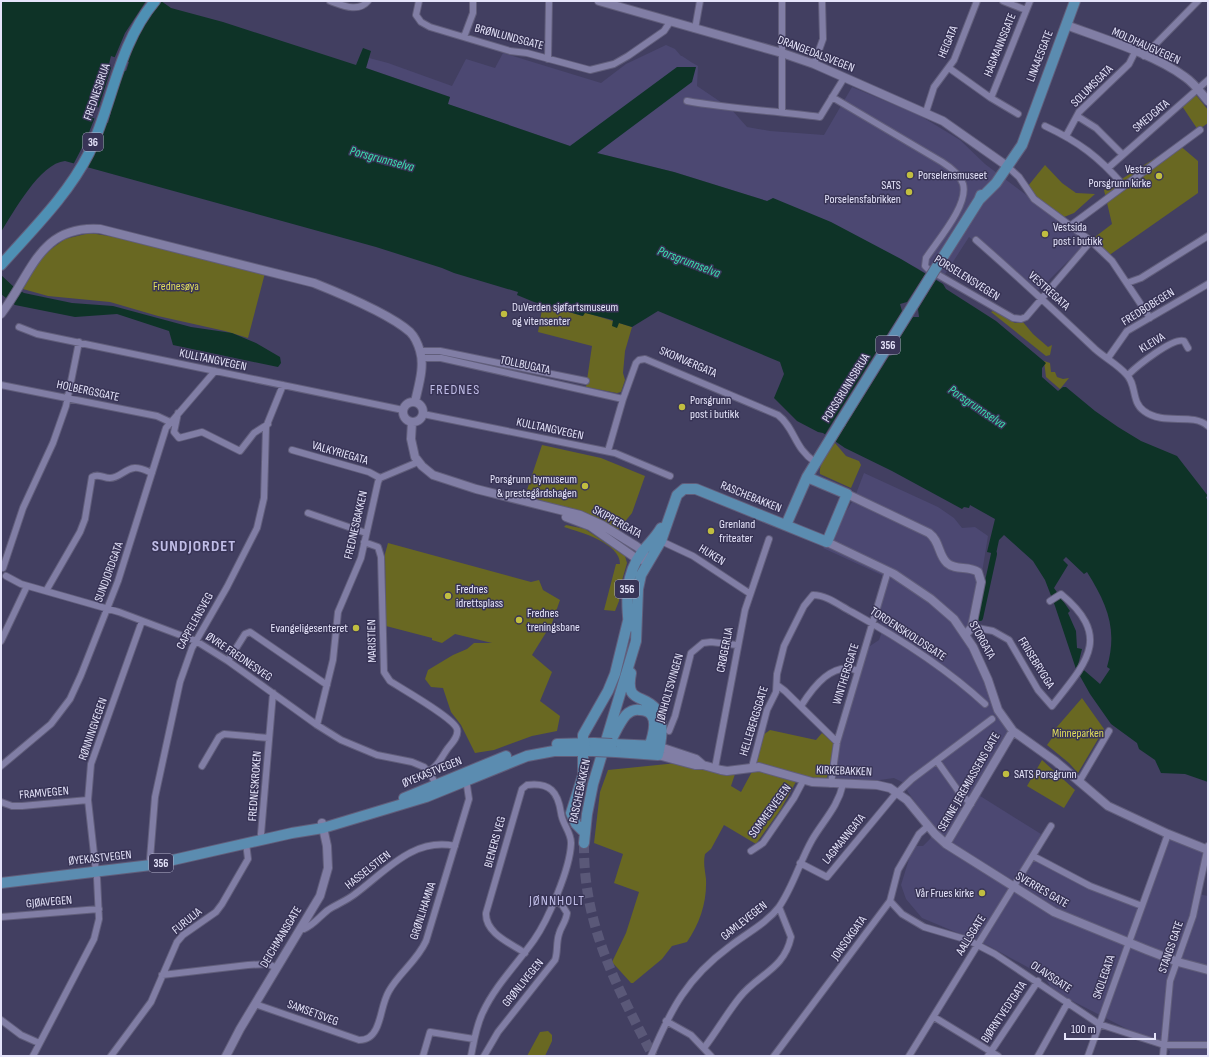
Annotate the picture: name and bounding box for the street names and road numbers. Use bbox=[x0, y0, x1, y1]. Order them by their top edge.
street label: HAGMANNSGATE bbox=[980, 11, 1020, 79]
street label: BRØNLUNDSGATE bbox=[473, 21, 545, 53]
street label: HEIGATA bbox=[935, 23, 962, 60]
street label: MOLDHAUGVEGEN bbox=[1109, 24, 1183, 68]
street label: LINAAESGATE bbox=[1023, 28, 1057, 84]
street label: DRANGEDALSVEGEN bbox=[775, 32, 857, 76]
street label: FREDNESBRUA bbox=[80, 61, 114, 122]
street label: SOLUMSGATA bbox=[1068, 61, 1117, 110]
street label: SMEDGATA bbox=[1130, 96, 1173, 136]
road number: 36 bbox=[83, 133, 103, 151]
street label: PORSELENSVEGEN bbox=[931, 252, 1003, 304]
street label: VESTREGATA bbox=[1025, 268, 1074, 314]
street label: FREDBOBEGEN bbox=[1119, 285, 1177, 329]
street label: KLEIVA bbox=[1136, 329, 1168, 356]
road number: 356 bbox=[876, 336, 900, 354]
street label: SKOMVÆRGATA bbox=[657, 343, 720, 381]
street label: KULLTANGVEGEN bbox=[178, 346, 248, 374]
street label: PORSGRUNNSBRUA bbox=[819, 350, 874, 425]
street label: TOLLBUGATA bbox=[499, 352, 552, 378]
street label: HOLBERGSGATE bbox=[55, 377, 121, 405]
street label: KULLTANGVEGEN bbox=[515, 415, 585, 443]
street label: VALKYRIEGATA bbox=[310, 438, 371, 468]
street label: RASCHEBAKKEN bbox=[718, 478, 784, 516]
street label: FREDNESBAKKEN bbox=[341, 489, 371, 561]
street label: SKIPPERGATA bbox=[590, 502, 645, 542]
street label: SUNDJORDGATA bbox=[91, 539, 127, 604]
street label: HUKEN bbox=[696, 541, 728, 569]
road number: 356 bbox=[615, 580, 639, 598]
street label: CAPPELENSVEG bbox=[173, 590, 217, 652]
street label: TORDENSKIOLDSGATE bbox=[867, 604, 949, 664]
street label: STORGATA bbox=[965, 618, 999, 662]
street label: MARISTIEN bbox=[364, 619, 380, 663]
street label: CRØGERLIA bbox=[713, 625, 737, 674]
street label: ØVRE FREDNESVEG bbox=[203, 629, 275, 685]
street label: FRIISEBRYGGA bbox=[1014, 634, 1058, 692]
street label: WINTHERSGATE bbox=[830, 641, 862, 707]
street label: JØNHOLTSVINGEN bbox=[653, 652, 687, 725]
street label: HELLEBERGSGATE bbox=[736, 684, 772, 758]
street label: RØNNINGVEGEN bbox=[75, 696, 111, 762]
street label: SERINE JEREMIASSENS GATE bbox=[934, 730, 1004, 834]
street label: FREDNESKROKEN bbox=[245, 750, 265, 822]
street label: ØYEKASTVEGEN bbox=[400, 753, 464, 791]
street label: RASCHEBAKKEN bbox=[566, 758, 594, 824]
street label: KIRKEBAKKEN bbox=[816, 763, 872, 779]
street label: SOMMERVEGEN bbox=[745, 781, 795, 841]
street label: FRAMVEGEN bbox=[19, 783, 69, 803]
street label: LAGMANNGATA bbox=[819, 810, 869, 867]
street label: BIENERS VEG bbox=[481, 815, 509, 869]
street label: ØYEKASTVEGEN bbox=[68, 847, 132, 869]
street label: HASSELSTIEN bbox=[342, 847, 394, 893]
road number: 356 bbox=[149, 854, 173, 872]
street label: SVERRES GATE bbox=[1013, 869, 1071, 911]
street label: GRØNLIHAMNA bbox=[407, 879, 440, 942]
street label: GJØAVEGEN bbox=[25, 893, 73, 911]
street label: GAMLEVEGEN bbox=[718, 898, 770, 944]
street label: DEICHMANSGATE bbox=[257, 903, 305, 971]
street label: FURULIA bbox=[169, 904, 206, 938]
street label: JONSOKGATA bbox=[827, 912, 871, 964]
street label: AALLSGATE bbox=[952, 912, 989, 959]
street label: STANGS GATE bbox=[1155, 919, 1187, 975]
street label: SKOLEGATA bbox=[1089, 952, 1119, 1001]
street label: GRØNLIVEGEN bbox=[499, 956, 547, 1010]
street label: OLAVSGATE bbox=[1028, 958, 1074, 996]
street label: BJØRNTVEDTGATA bbox=[978, 978, 1031, 1046]
street label: SAMSETSVEG bbox=[285, 997, 341, 1029]

